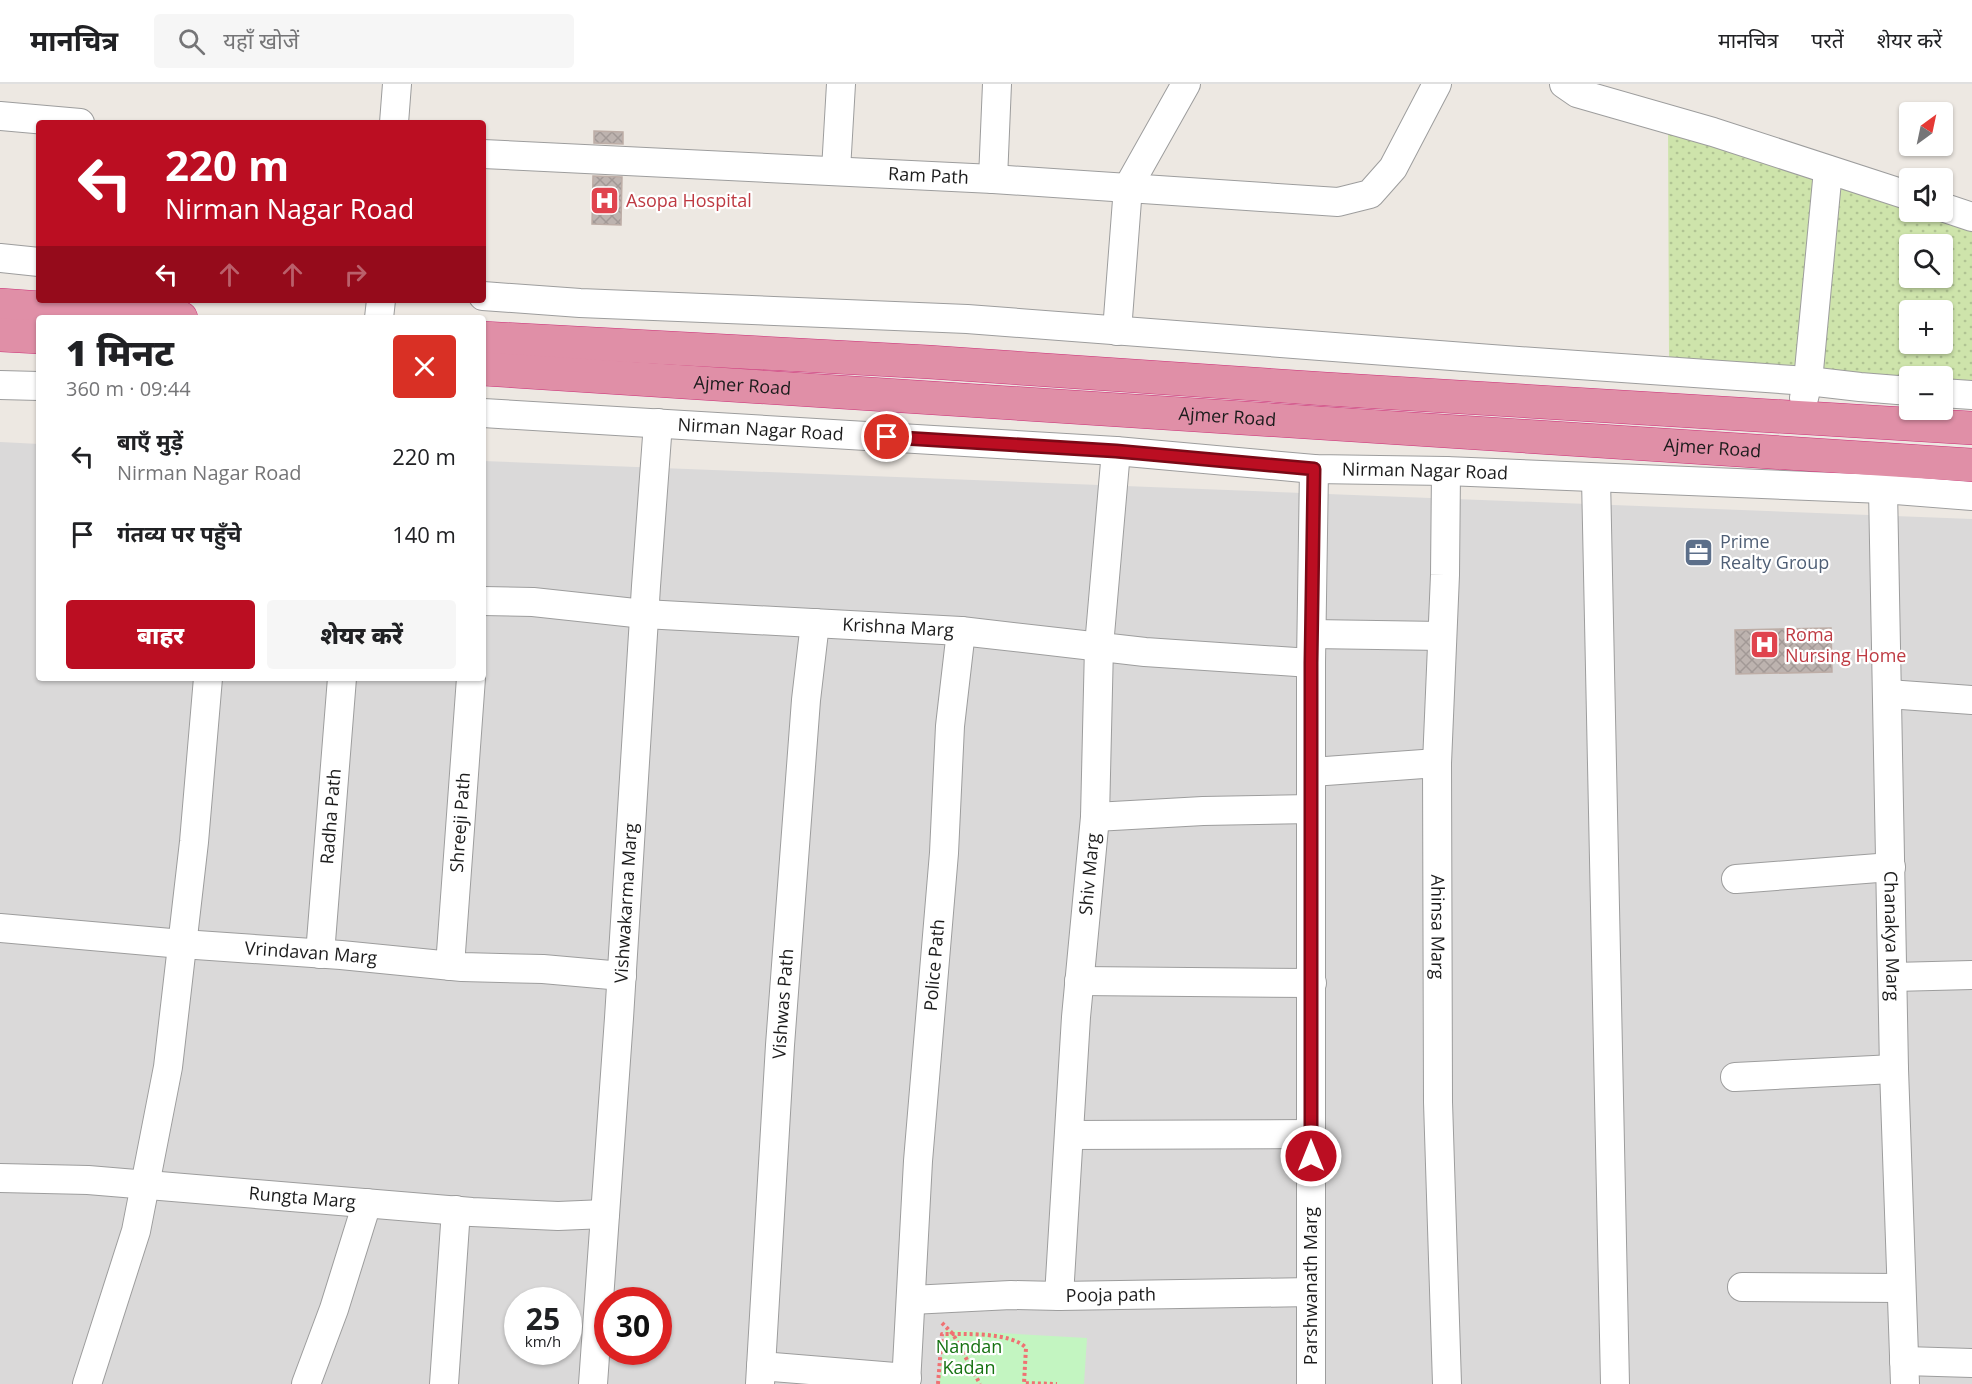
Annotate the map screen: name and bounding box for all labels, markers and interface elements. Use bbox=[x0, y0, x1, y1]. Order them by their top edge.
search box bbox=[154, 14, 574, 68]
text: मानचित्र bbox=[30, 21, 118, 59]
icon: search bbox=[175, 25, 208, 58]
text: यहाँ खोजें bbox=[223, 25, 299, 55]
text: मानचित्र bbox=[1718, 26, 1778, 54]
text: परतें bbox=[1811, 26, 1844, 54]
text: शेयर करें bbox=[1877, 26, 1942, 54]
north arrow bbox=[1899, 102, 1953, 156]
map controls bbox=[1899, 102, 1953, 420]
text: 220 m bbox=[165, 136, 289, 193]
icon: left bbox=[66, 144, 144, 222]
street label: Ram Path bbox=[888, 161, 969, 189]
button: sound bbox=[1899, 168, 1953, 222]
hospital icon: Asopa Hospital bbox=[589, 185, 621, 217]
place label: Asopa Hospital bbox=[626, 188, 752, 212]
text: Nirman Nagar Road bbox=[165, 190, 414, 227]
button: search bbox=[1899, 234, 1953, 288]
icon: left bbox=[150, 258, 183, 291]
icon: ahead bbox=[213, 258, 246, 291]
icon: ahead bbox=[276, 258, 309, 291]
icon: right bbox=[339, 258, 372, 291]
button: + bbox=[1899, 300, 1953, 354]
text: 1 मिनट bbox=[66, 328, 174, 377]
button: close bbox=[393, 335, 456, 398]
button: − bbox=[1899, 366, 1953, 420]
street label: Ajmer Road bbox=[693, 370, 792, 400]
text: 360 m · 09:44 bbox=[66, 375, 191, 402]
street label: Ajmer Road bbox=[1178, 401, 1277, 431]
pin bbox=[861, 411, 912, 462]
street label: Nirman Nagar Road bbox=[677, 412, 844, 446]
icon: arrive bbox=[870, 420, 903, 453]
text: बाएँ मुड़ें bbox=[117, 426, 183, 456]
street label: Ajmer Road bbox=[1663, 432, 1762, 462]
icon: left bbox=[66, 440, 99, 473]
text: 220 m bbox=[392, 441, 456, 471]
street label: Nirman Nagar Road bbox=[1342, 456, 1509, 485]
text: Nirman Nagar Road bbox=[117, 459, 302, 486]
icon: arrive bbox=[66, 518, 99, 551]
text: गंतव्य पर पहुँचे bbox=[117, 518, 242, 548]
text: 140 m bbox=[392, 519, 456, 549]
place label: Prime Realty Group bbox=[1720, 529, 1829, 574]
office icon: Prime Realty Group bbox=[1683, 536, 1715, 568]
button: बाहर bbox=[66, 600, 255, 669]
button: शेयर करें bbox=[267, 600, 456, 669]
street label: Krishna Marg bbox=[842, 612, 955, 642]
place label: Roma Nursing Home bbox=[1785, 622, 1906, 667]
hospital icon: Roma Nursing Home bbox=[1748, 629, 1780, 661]
street label: Radha Path bbox=[314, 767, 346, 865]
street label: Shreeji Path bbox=[444, 771, 475, 873]
street label: Vishwakarma Marg bbox=[608, 822, 642, 984]
street label: Shiv Marg bbox=[1073, 832, 1104, 916]
street label: Chanakya Marg bbox=[1879, 871, 1906, 1001]
street label: Ahinsa Marg bbox=[1426, 874, 1451, 979]
street label: Police Path bbox=[918, 918, 949, 1012]
street label: Vrindavan Marg bbox=[244, 935, 379, 970]
street label: Vishwas Path bbox=[766, 948, 798, 1059]
position arrow bbox=[1279, 1124, 1343, 1188]
street label: Rungta Marg bbox=[248, 1180, 357, 1213]
street label: Parshwanath Marg bbox=[1298, 1207, 1322, 1365]
street label: Pooja path bbox=[1066, 1281, 1156, 1307]
speed limit sign: 30 bbox=[594, 1287, 672, 1365]
text: 25 bbox=[526, 1298, 560, 1339]
text: km/h bbox=[525, 1331, 561, 1351]
park label: Nandan Kadan bbox=[936, 1334, 1002, 1379]

